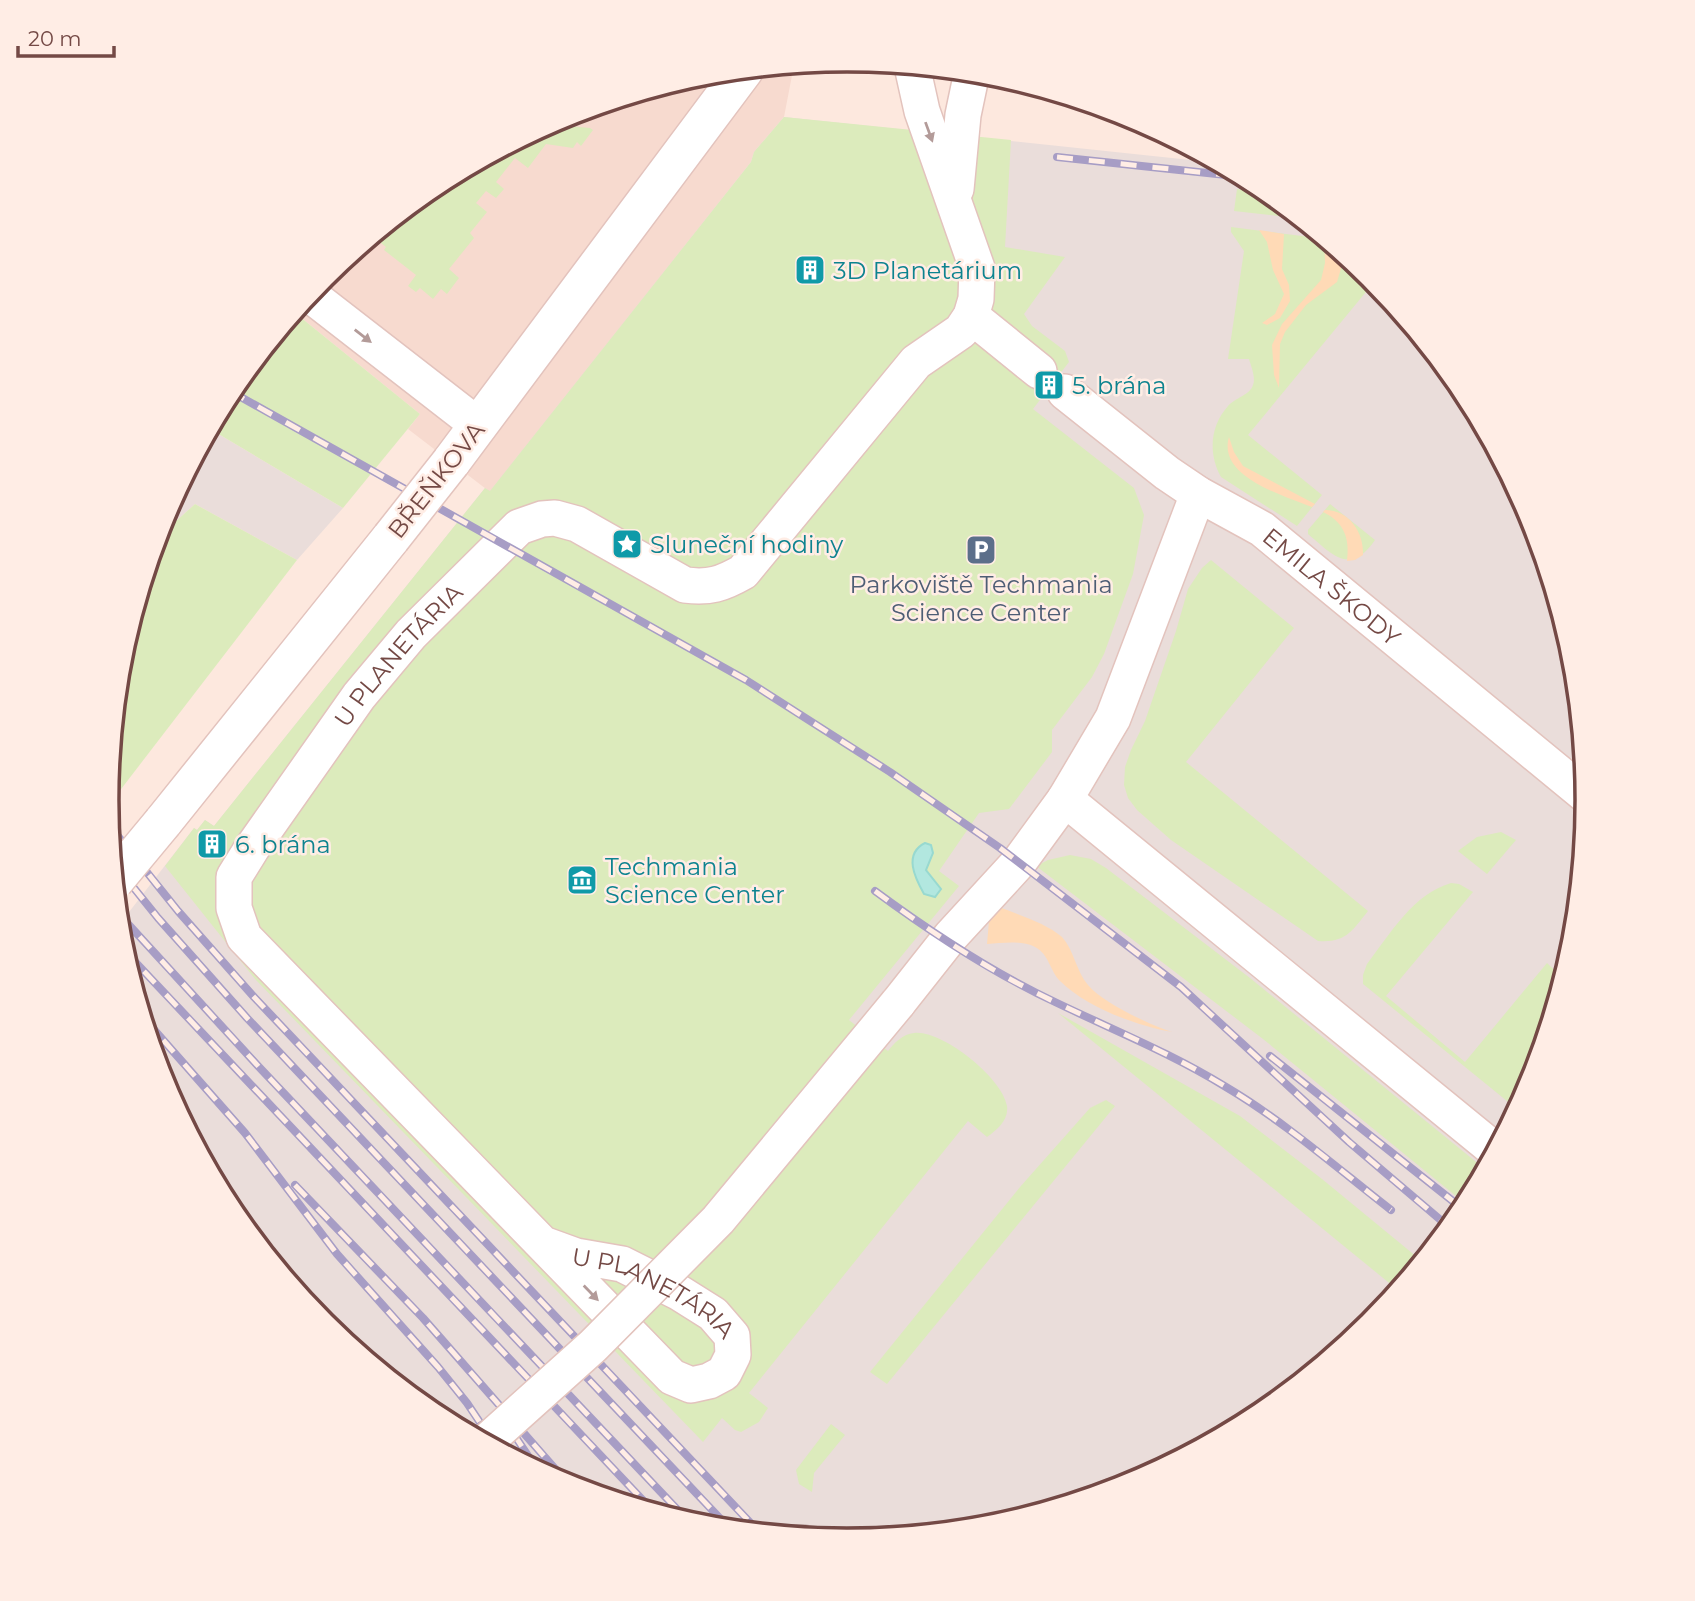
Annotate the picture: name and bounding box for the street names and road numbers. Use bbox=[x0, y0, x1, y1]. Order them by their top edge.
street label: BŘEŇKOVA bbox=[382, 415, 491, 544]
street label: EMILA ŠKODY bbox=[1257, 521, 1407, 652]
street label: U PLANETÁRIA bbox=[327, 577, 469, 732]
street label: U PLANETÁRIA bbox=[570, 1241, 742, 1344]

